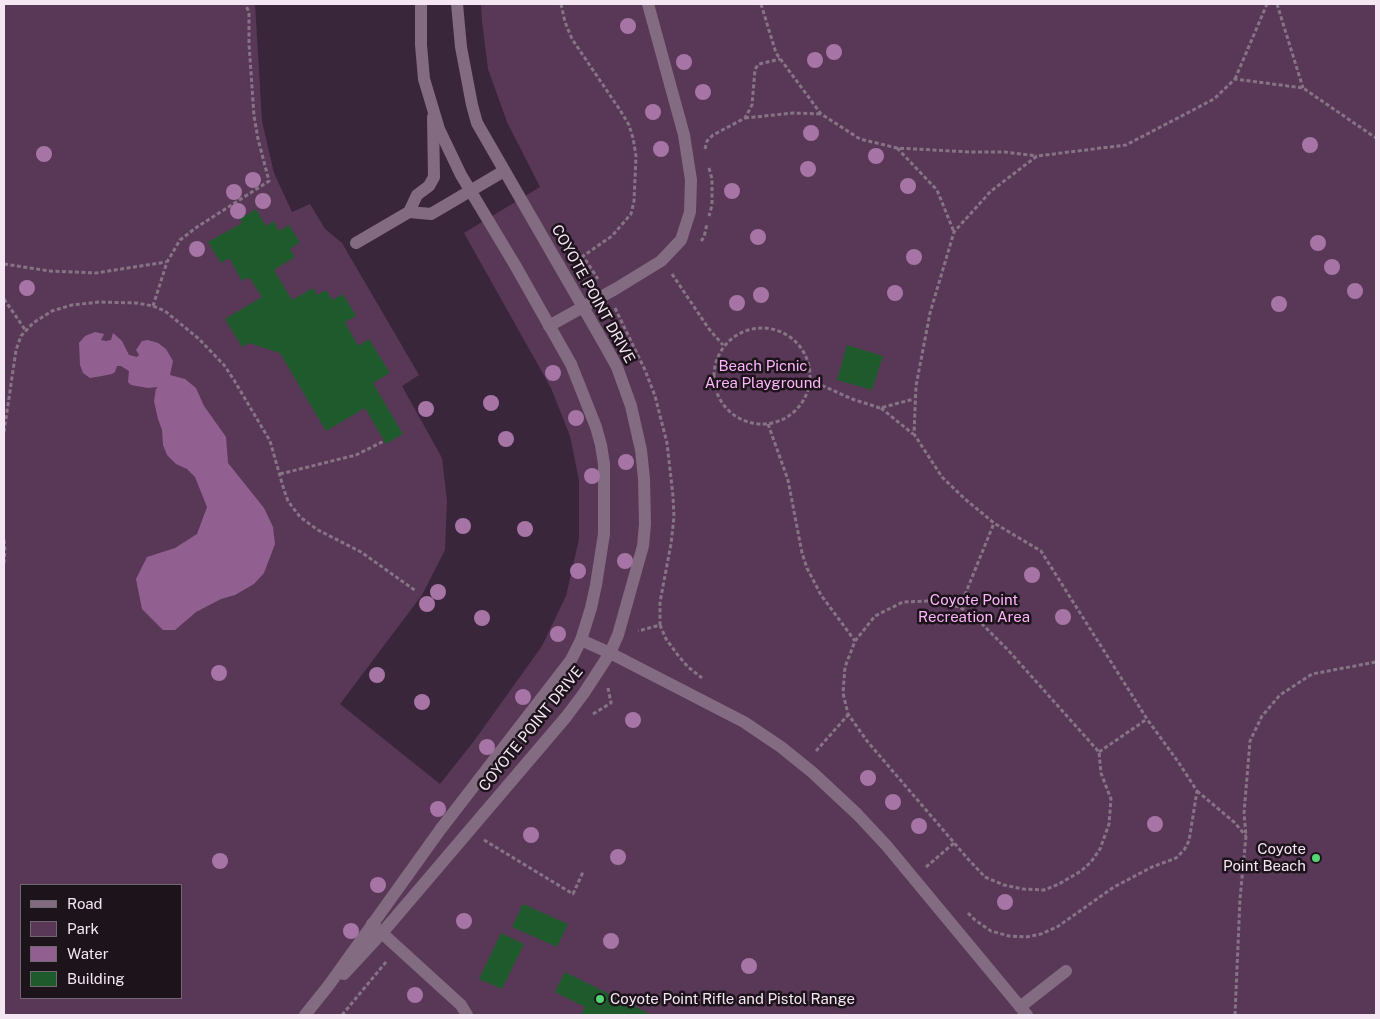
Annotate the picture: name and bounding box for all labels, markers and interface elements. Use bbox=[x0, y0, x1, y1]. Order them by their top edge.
street label: COYOTE POINT DRIVE bbox=[547, 222, 639, 366]
park label: Beach Picnic Area Playground bbox=[705, 357, 821, 392]
park label: Coyote Point Recreation Area bbox=[918, 591, 1030, 626]
street label: COYOTE POINT DRIVE bbox=[475, 663, 587, 795]
place label: Coyote Point Beach bbox=[1223, 840, 1306, 875]
marker: Coyote Point Beach bbox=[1310, 852, 1322, 864]
legend bbox=[20, 884, 182, 999]
text: Road bbox=[67, 895, 103, 912]
text: Park bbox=[67, 920, 99, 937]
text: Water bbox=[67, 945, 109, 962]
text: Building bbox=[67, 970, 125, 987]
place label: Coyote Point Rifle and Pistol Range bbox=[610, 990, 855, 1008]
marker: Coyote Point Rifle and Pistol Range bbox=[594, 993, 606, 1005]

